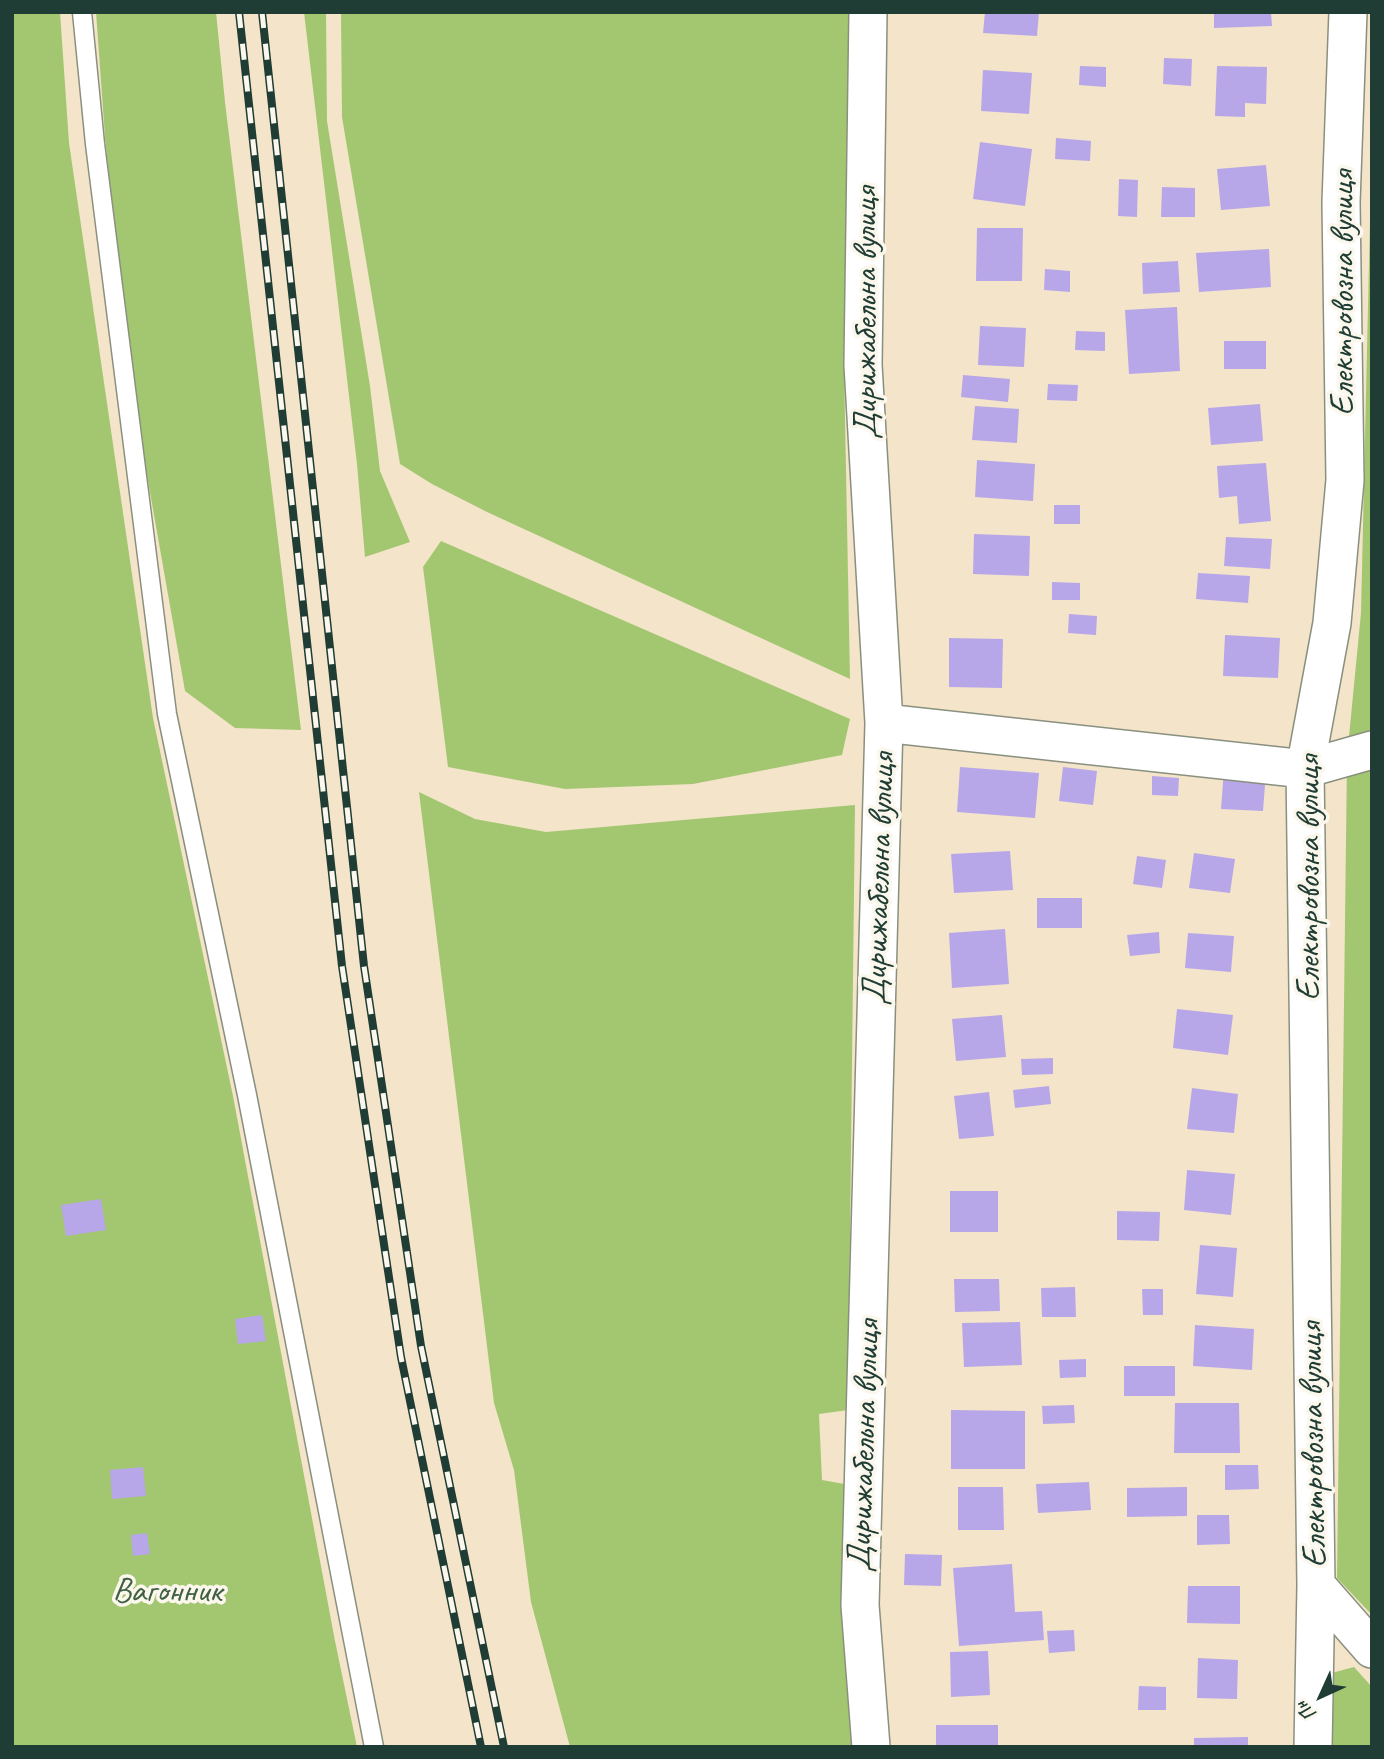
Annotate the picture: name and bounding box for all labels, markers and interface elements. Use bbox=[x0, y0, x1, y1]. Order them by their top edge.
street label: Електровозна вулиця bbox=[1323, 170, 1365, 416]
street label: Дирижабельна вулиця bbox=[846, 187, 888, 439]
street label: Дирижабельна вулиця bbox=[855, 752, 905, 1006]
street label: Електровозна вулиця bbox=[1289, 755, 1331, 1001]
street label: Дирижабельна вулиця bbox=[840, 1319, 890, 1573]
street label: Електровозна вулиця bbox=[1291, 1322, 1337, 1568]
park label: Вагонник bbox=[112, 1571, 222, 1613]
north arrow bbox=[1286, 1661, 1356, 1731]
text: Пн bbox=[1291, 1695, 1322, 1726]

